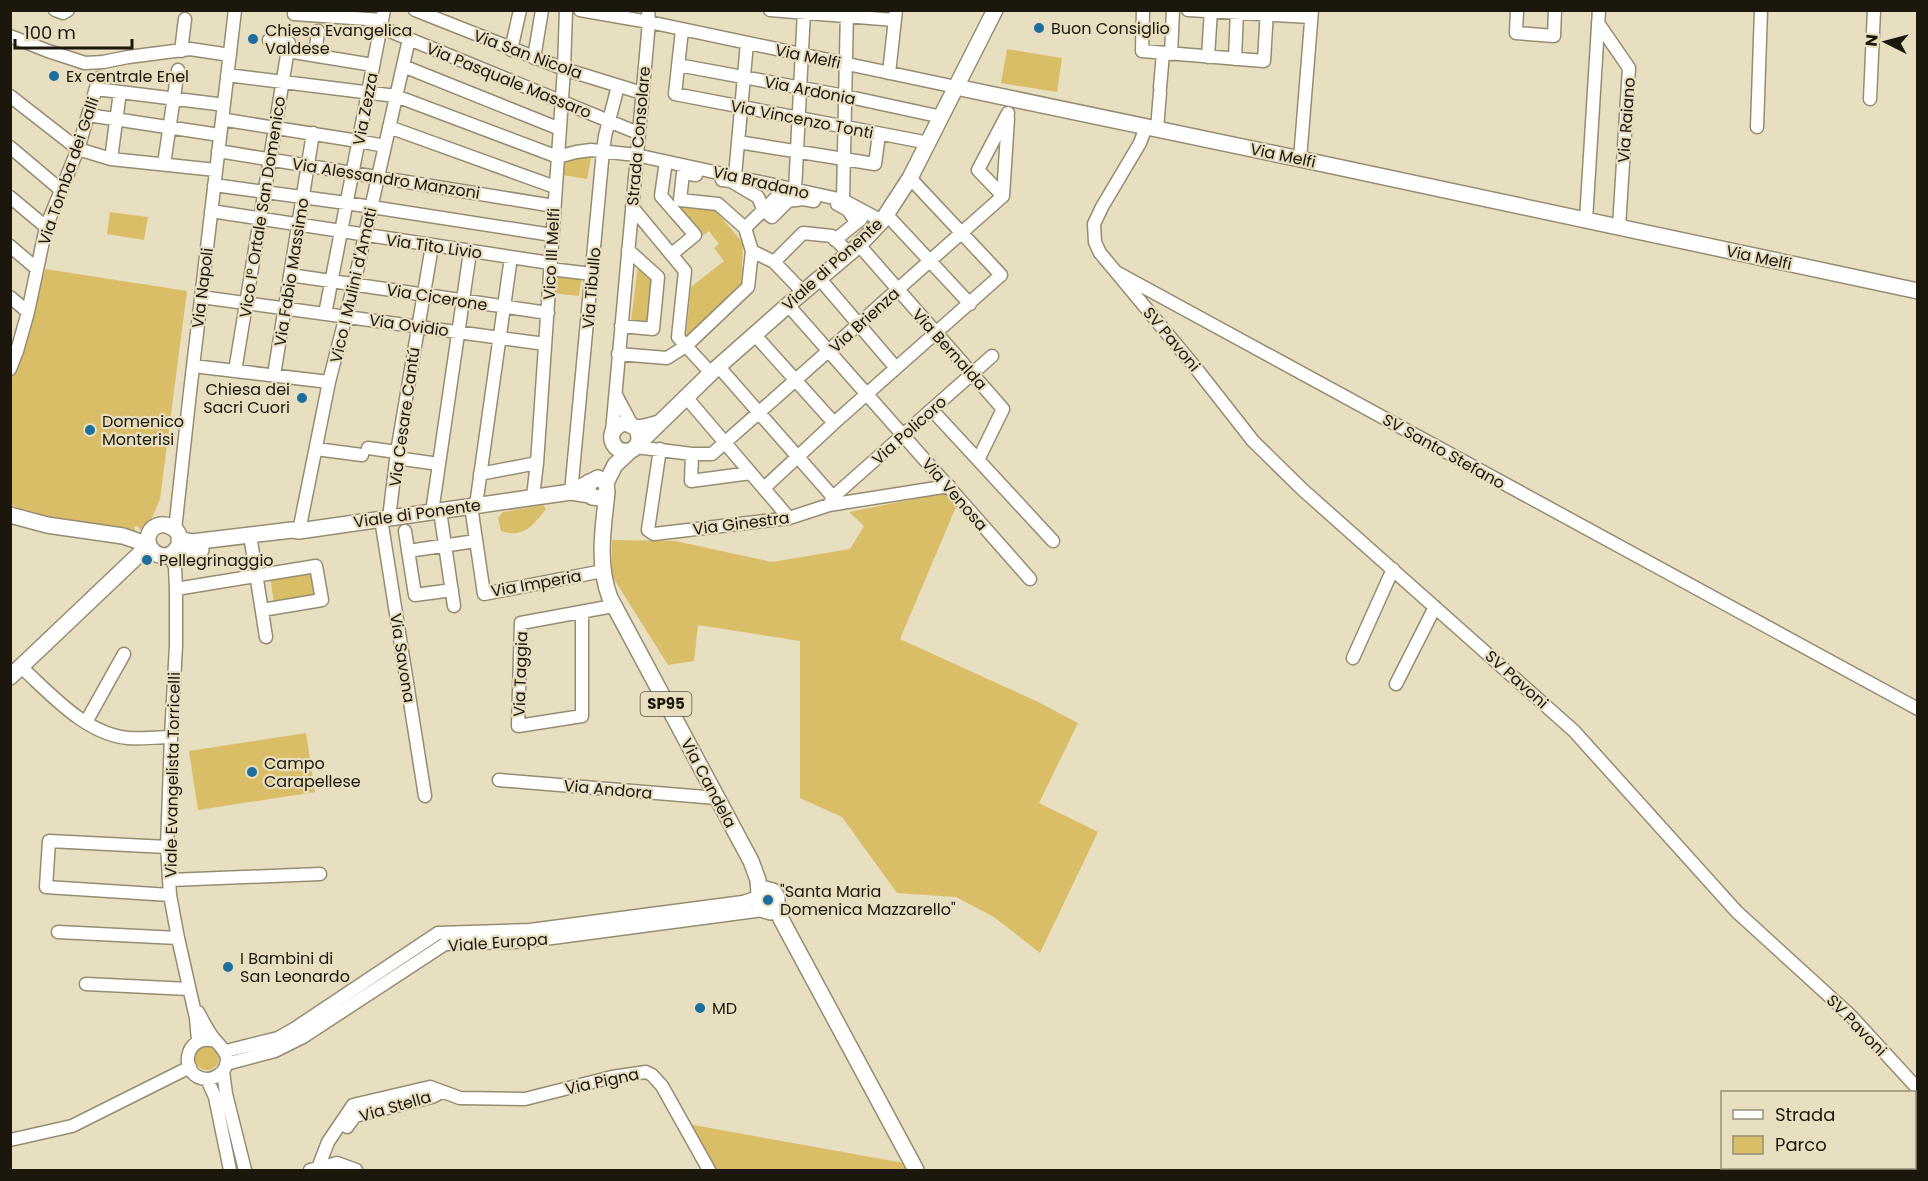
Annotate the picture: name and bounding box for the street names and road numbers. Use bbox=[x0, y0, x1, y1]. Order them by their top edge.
street label: Via San Nicola bbox=[470, 24, 586, 85]
street label: Via Pasquale Massaro bbox=[423, 37, 595, 124]
street label: Via Melfi bbox=[773, 38, 843, 75]
street label: Strada Consolare bbox=[621, 65, 656, 207]
street label: Via Ardonia bbox=[762, 70, 858, 111]
street label: Via Zezza bbox=[347, 71, 384, 148]
street label: Via Raiano bbox=[1612, 77, 1641, 164]
street label: Via Tomba dei Galli bbox=[32, 94, 105, 248]
street label: Via Vincenzo Tonti bbox=[728, 94, 875, 145]
street label: Vico I° Ortale San Domenico bbox=[234, 95, 291, 319]
street label: Via Melfi bbox=[1248, 137, 1318, 174]
street label: Via Alessandro Manzoni bbox=[290, 152, 482, 205]
street label: Via Bradano bbox=[710, 160, 811, 205]
street label: Via Fabio Massimo bbox=[268, 196, 315, 348]
street label: Vico I Mulini d'Amati bbox=[324, 205, 383, 365]
street label: Vico III Melfi bbox=[538, 208, 565, 301]
street label: Viale di Ponente bbox=[777, 213, 888, 316]
street label: Via Tito Livio bbox=[384, 228, 483, 265]
street label: Via Melfi bbox=[1724, 239, 1794, 276]
street label: Via Tibullo bbox=[576, 246, 607, 330]
street label: Via Napoli bbox=[186, 247, 219, 330]
street label: Via Cicerone bbox=[385, 278, 489, 317]
street label: Via Brienza bbox=[824, 282, 905, 358]
street label: SV Pavoni bbox=[1138, 302, 1205, 377]
street label: Via Bernalda bbox=[907, 304, 992, 395]
street label: Via Ovidio bbox=[368, 309, 450, 342]
street label: Via Cesare Cantú bbox=[383, 346, 426, 488]
street label: Via Policoro bbox=[867, 391, 952, 470]
street label: SV Santo Stefano bbox=[1378, 408, 1509, 495]
street label: Via Venosa bbox=[916, 453, 993, 536]
street label: Viale di Ponente bbox=[352, 493, 482, 534]
street label: Via Ginestra bbox=[691, 506, 791, 541]
street label: Via Imperia bbox=[489, 564, 583, 603]
street label: Via Savona bbox=[384, 612, 421, 704]
street label: Via Taggia bbox=[508, 631, 533, 717]
street label: SV Pavoni bbox=[1480, 645, 1553, 714]
street label: Viale Evangelista Torricelli bbox=[159, 672, 186, 878]
road number: SP95 bbox=[640, 692, 692, 716]
street label: Via Candela bbox=[675, 734, 742, 832]
street label: Via Andora bbox=[563, 774, 653, 805]
street label: Viale Europa bbox=[447, 928, 549, 957]
street label: SV Pavoni bbox=[1821, 989, 1892, 1061]
street label: Via Pigna bbox=[563, 1062, 641, 1101]
street label: Via Stella bbox=[357, 1085, 434, 1128]

